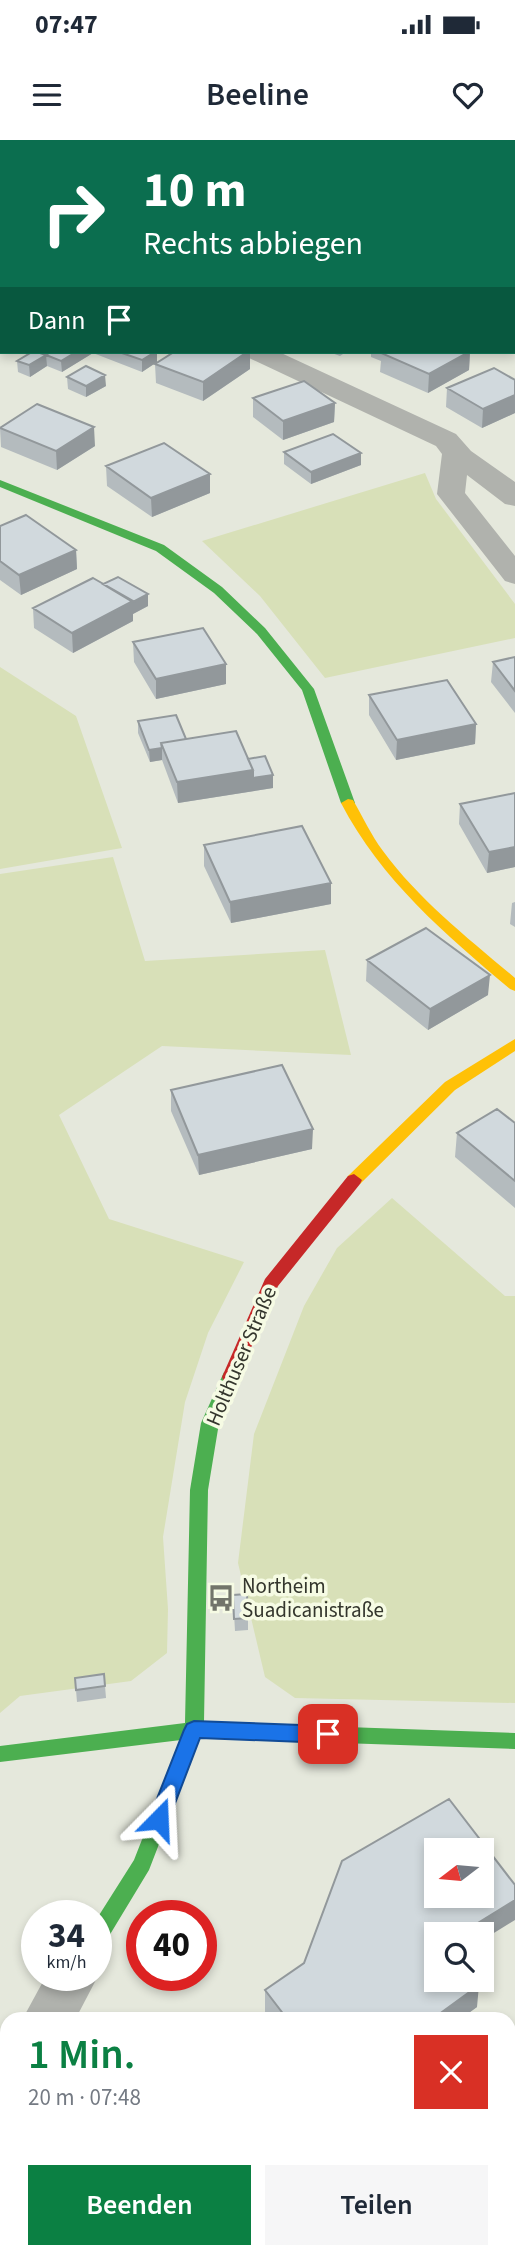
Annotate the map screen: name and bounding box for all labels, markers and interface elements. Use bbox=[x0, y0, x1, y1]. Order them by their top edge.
text: 07:47 bbox=[35, 6, 98, 43]
text: Beeline bbox=[206, 72, 309, 118]
icon: menu bbox=[28, 76, 66, 114]
icon: heart bbox=[449, 76, 487, 114]
text: 10 m bbox=[143, 156, 247, 226]
icon: right bbox=[28, 168, 119, 259]
text: Rechts abbiegen bbox=[143, 221, 363, 267]
icon: arrive bbox=[100, 301, 138, 339]
text: Dann bbox=[28, 302, 86, 339]
street label: Holthuser Straße bbox=[198, 1282, 284, 1430]
place label: Northeim Suadicanistraße bbox=[242, 1571, 384, 1625]
bus stop icon: Northeim Suadicanistraße bbox=[206, 1583, 236, 1613]
pin bbox=[298, 1704, 358, 1764]
icon: arrive bbox=[309, 1715, 347, 1753]
position arrow bbox=[122, 1782, 196, 1856]
north arrow bbox=[424, 1838, 494, 1908]
map controls bbox=[424, 1838, 494, 1992]
speed limit sign: 40 bbox=[126, 1900, 217, 1991]
text: 34 bbox=[48, 1911, 85, 1961]
button: search bbox=[424, 1922, 494, 1992]
text: km/h bbox=[47, 1950, 86, 1975]
text: 1 Min. bbox=[28, 2025, 135, 2085]
button: close bbox=[414, 2035, 488, 2109]
text: 20 m · 07:48 bbox=[28, 2081, 141, 2114]
button: Beenden bbox=[28, 2165, 251, 2245]
button: Teilen bbox=[265, 2165, 488, 2245]

